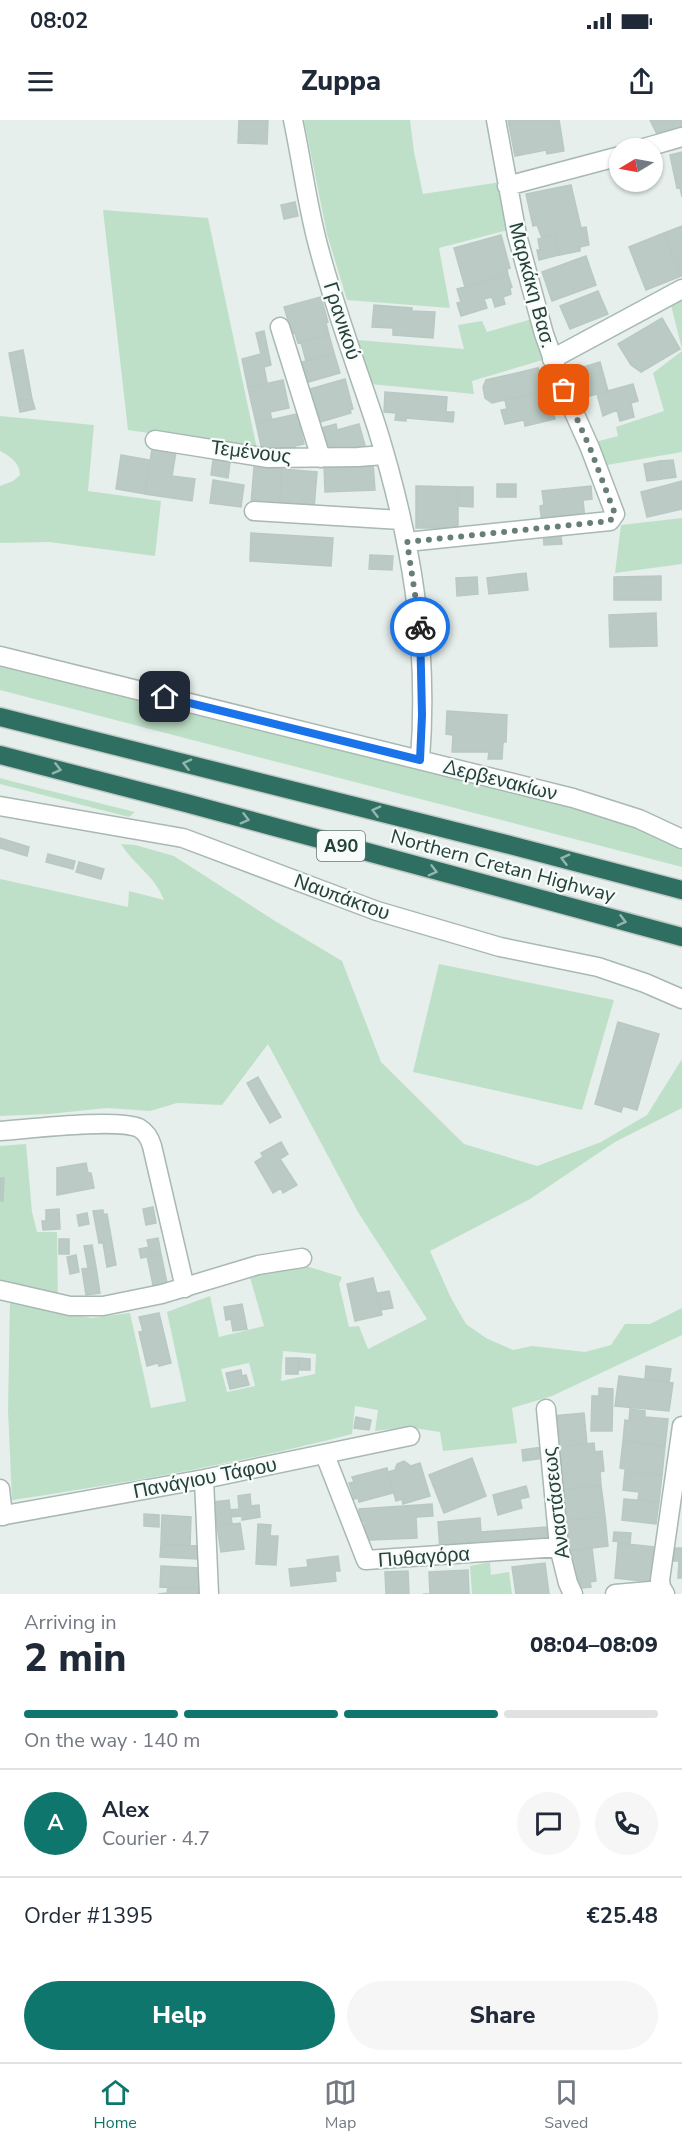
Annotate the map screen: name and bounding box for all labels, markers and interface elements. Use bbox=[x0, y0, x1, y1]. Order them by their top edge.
text: 08:02 bbox=[30, 6, 88, 36]
text: Zuppa bbox=[301, 63, 381, 100]
icon: menu bbox=[24, 65, 57, 98]
icon: share bbox=[625, 65, 658, 98]
north arrow bbox=[609, 138, 663, 192]
map controls bbox=[609, 138, 663, 192]
street label: Μαρκάκη Βασ. bbox=[502, 219, 562, 351]
street label: Γρανικού bbox=[317, 279, 367, 363]
pin bbox=[538, 364, 589, 415]
icon: bag bbox=[547, 373, 580, 406]
street label: Τεμένους bbox=[209, 434, 293, 470]
courier bbox=[390, 597, 450, 657]
icon: bike bbox=[404, 611, 437, 644]
pin bbox=[139, 671, 190, 722]
icon: home bbox=[148, 680, 181, 713]
street label: Δερβενακίων bbox=[440, 753, 560, 807]
one-way arrow bbox=[182, 758, 192, 771]
one-way arrow bbox=[51, 762, 61, 775]
one-way arrow bbox=[371, 806, 381, 819]
one-way arrow bbox=[239, 812, 250, 824]
street label: Northern Cretan Highway bbox=[388, 823, 619, 909]
road number: Α90 bbox=[317, 831, 365, 861]
one-way arrow bbox=[560, 854, 570, 867]
one-way arrow bbox=[427, 864, 438, 876]
street label: Ναυπάκτου bbox=[290, 867, 394, 927]
one-way arrow bbox=[616, 914, 626, 927]
street label: Αναστάσεως bbox=[536, 1445, 576, 1561]
street label: Πανάγιου Τάφου bbox=[131, 1451, 279, 1505]
street label: Πυθαγόρα bbox=[377, 1540, 471, 1574]
text: Arriving in bbox=[24, 1609, 117, 1636]
text: 08:04–08:09 bbox=[530, 1630, 658, 1660]
text: 2 min bbox=[24, 1632, 127, 1685]
text: On the way · 140 m bbox=[24, 1727, 200, 1754]
button: chat bbox=[517, 1792, 580, 1855]
button: phone bbox=[595, 1792, 658, 1855]
text: Alex bbox=[102, 1795, 149, 1825]
text: A bbox=[47, 1808, 64, 1838]
text: Courier · 4.7 bbox=[102, 1825, 210, 1852]
text: Order #1395 bbox=[24, 1901, 153, 1931]
text: €25.48 bbox=[587, 1901, 658, 1931]
button: Help bbox=[24, 1981, 335, 2050]
button: Share bbox=[347, 1981, 658, 2050]
tab: Home bbox=[94, 2076, 137, 2134]
tab: Map bbox=[324, 2076, 357, 2134]
tab: Saved bbox=[544, 2076, 588, 2134]

